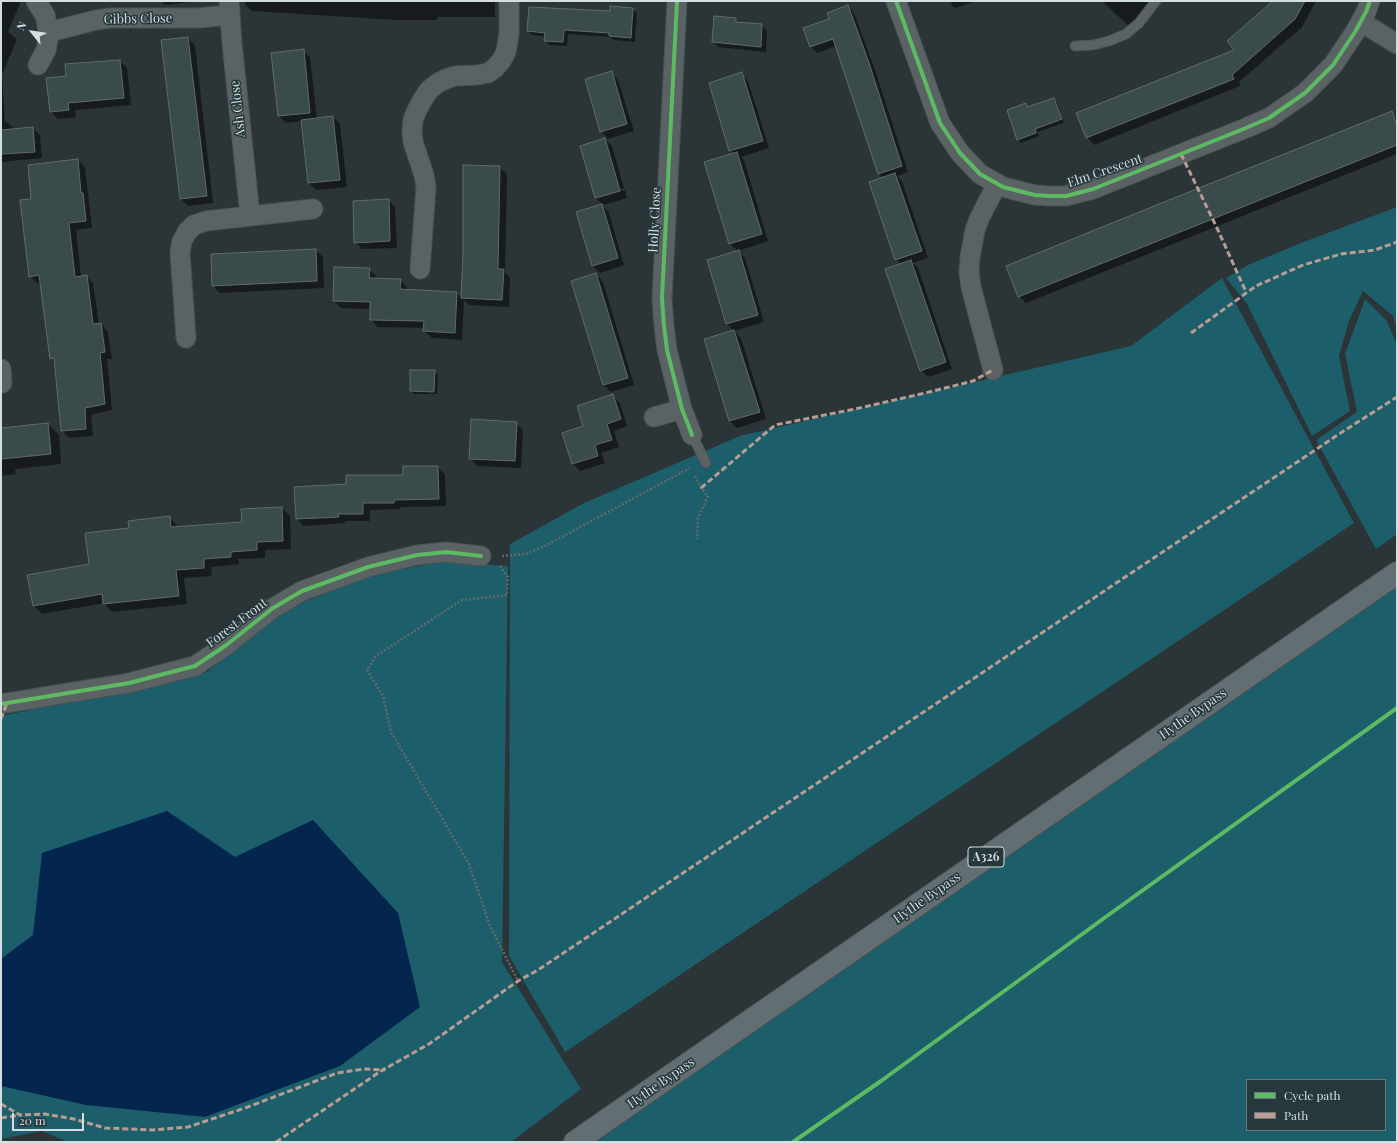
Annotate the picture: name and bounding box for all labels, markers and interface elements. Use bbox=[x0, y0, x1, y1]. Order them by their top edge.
street label: Gibbs Close bbox=[104, 11, 172, 27]
north arrow bbox=[12, 12, 52, 52]
text: N bbox=[13, 19, 30, 33]
street label: Ash Close bbox=[227, 80, 249, 138]
street label: Elm Crescent bbox=[1065, 151, 1145, 191]
street label: Holly Close bbox=[645, 187, 665, 253]
street label: Forest Front bbox=[203, 595, 271, 651]
street label: Hythe Bypass bbox=[1156, 685, 1230, 743]
road number: A326 bbox=[968, 847, 1004, 867]
street label: Hythe Bypass bbox=[890, 869, 964, 927]
street label: Hythe Bypass bbox=[624, 1054, 698, 1112]
legend bbox=[1246, 1079, 1386, 1131]
text: Cycle path bbox=[1284, 1087, 1341, 1103]
scale bar bbox=[14, 1105, 86, 1131]
text: Path bbox=[1284, 1107, 1308, 1123]
text: 20 m bbox=[19, 1112, 46, 1128]

